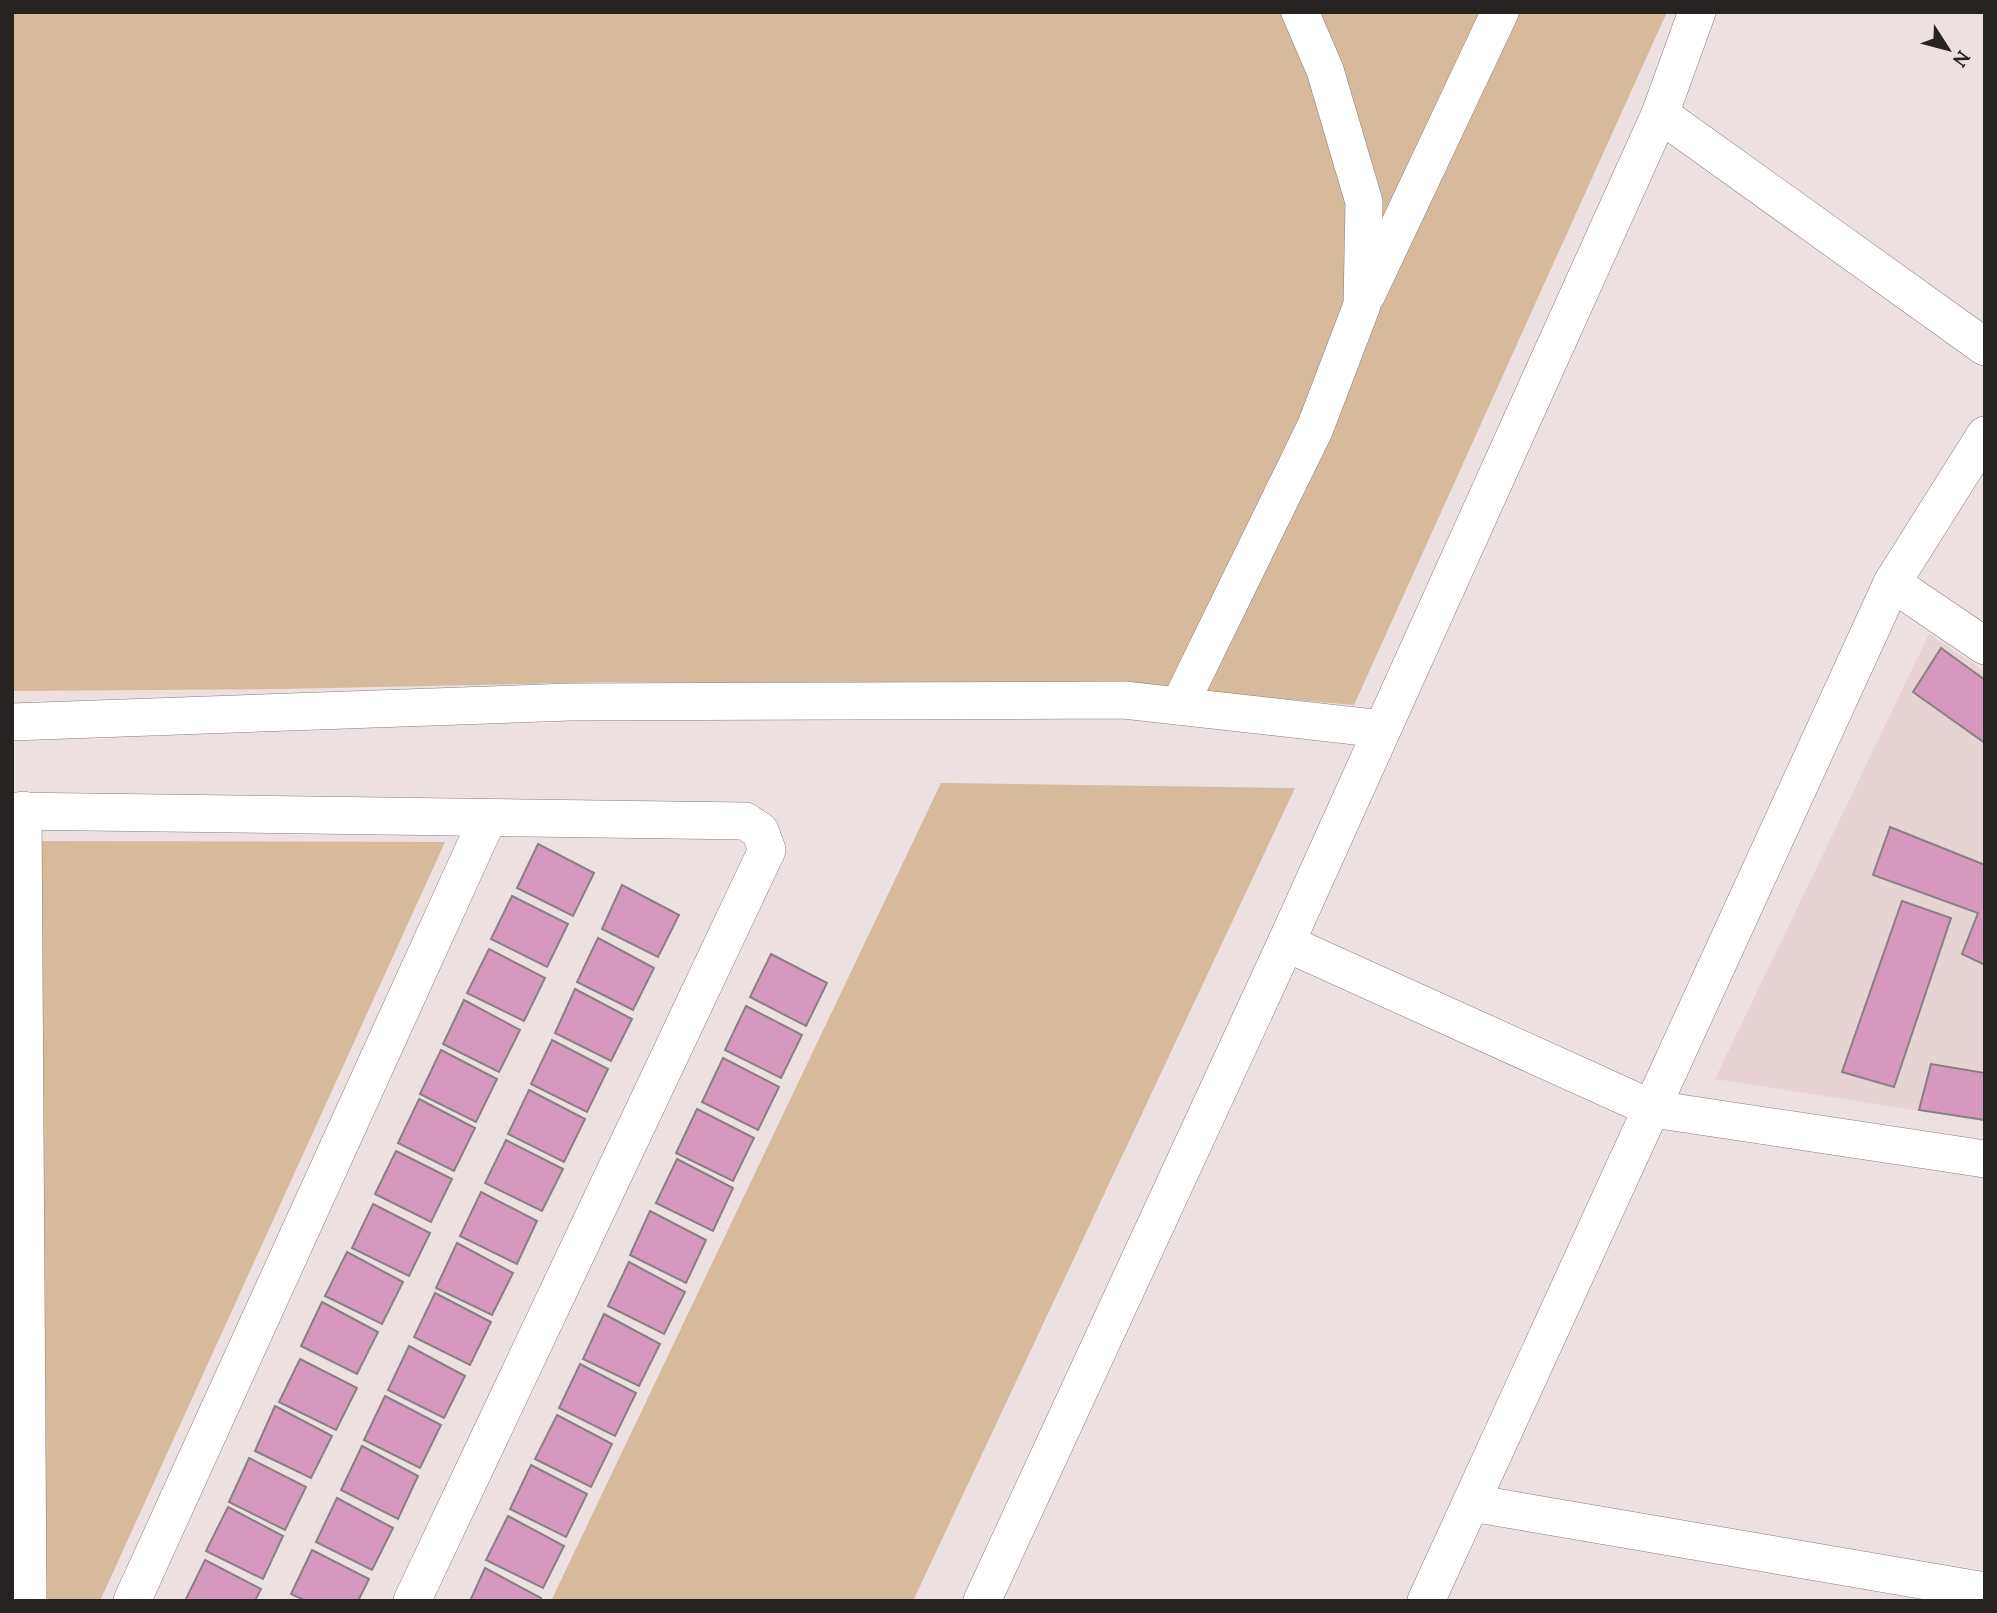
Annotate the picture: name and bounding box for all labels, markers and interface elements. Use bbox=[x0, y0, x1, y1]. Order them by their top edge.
north arrow bbox=[1913, 14, 1983, 84]
text: N bbox=[1948, 46, 1976, 72]

